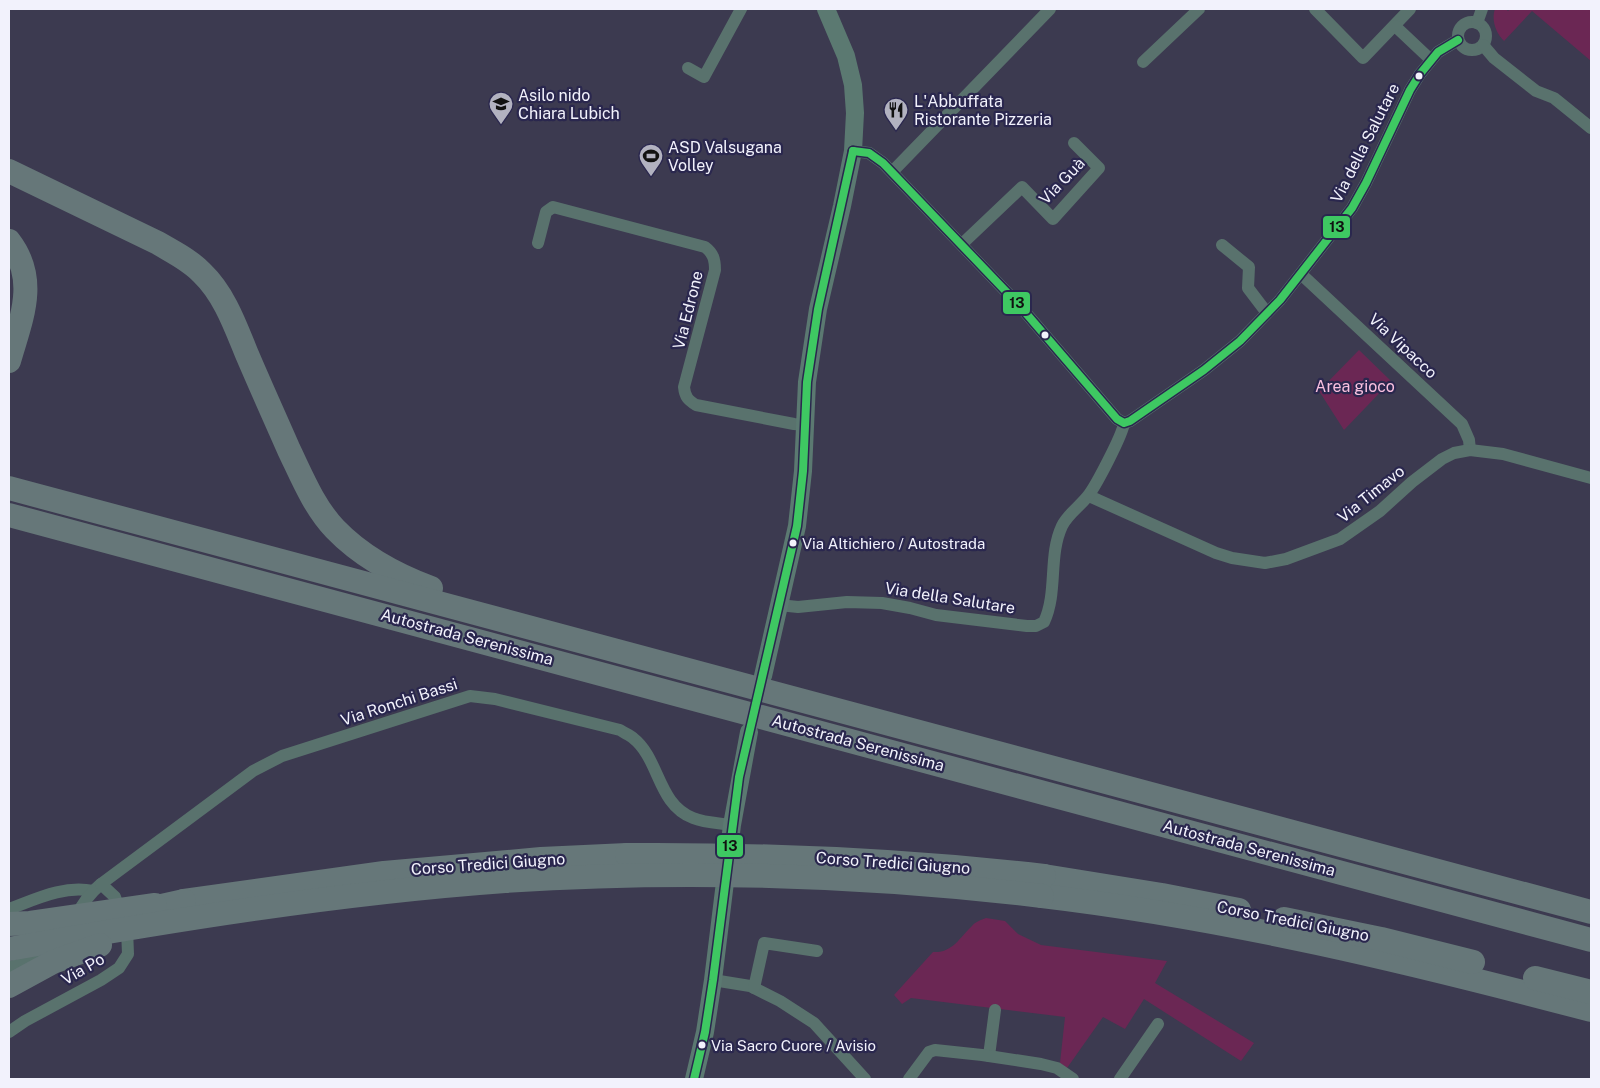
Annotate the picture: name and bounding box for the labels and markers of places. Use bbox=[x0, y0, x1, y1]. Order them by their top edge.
unlabelled marker bbox=[1414, 71, 1424, 81]
place label: Asilo nido Chiara Lubich bbox=[518, 86, 620, 123]
school or university icon: Asilo nido Chiara Lubich bbox=[488, 91, 514, 125]
place label: L'Abbuffata Ristorante Pizzeria bbox=[914, 92, 1052, 129]
restaurant icon: L'Abbuffata Ristorante Pizzeria bbox=[883, 97, 909, 131]
place label: ASD Valsugana Volley bbox=[668, 138, 782, 175]
sports icon: ASD Valsugana Volley bbox=[638, 143, 664, 177]
unlabelled marker bbox=[1040, 330, 1050, 340]
place label: Via Altichiero / Autostrada bbox=[802, 535, 985, 552]
marker: Via Altichiero / Autostrada bbox=[788, 538, 798, 548]
place label: Via Sacro Cuore / Avisio bbox=[711, 1037, 876, 1054]
marker: Via Sacro Cuore / Avisio bbox=[697, 1040, 707, 1050]

